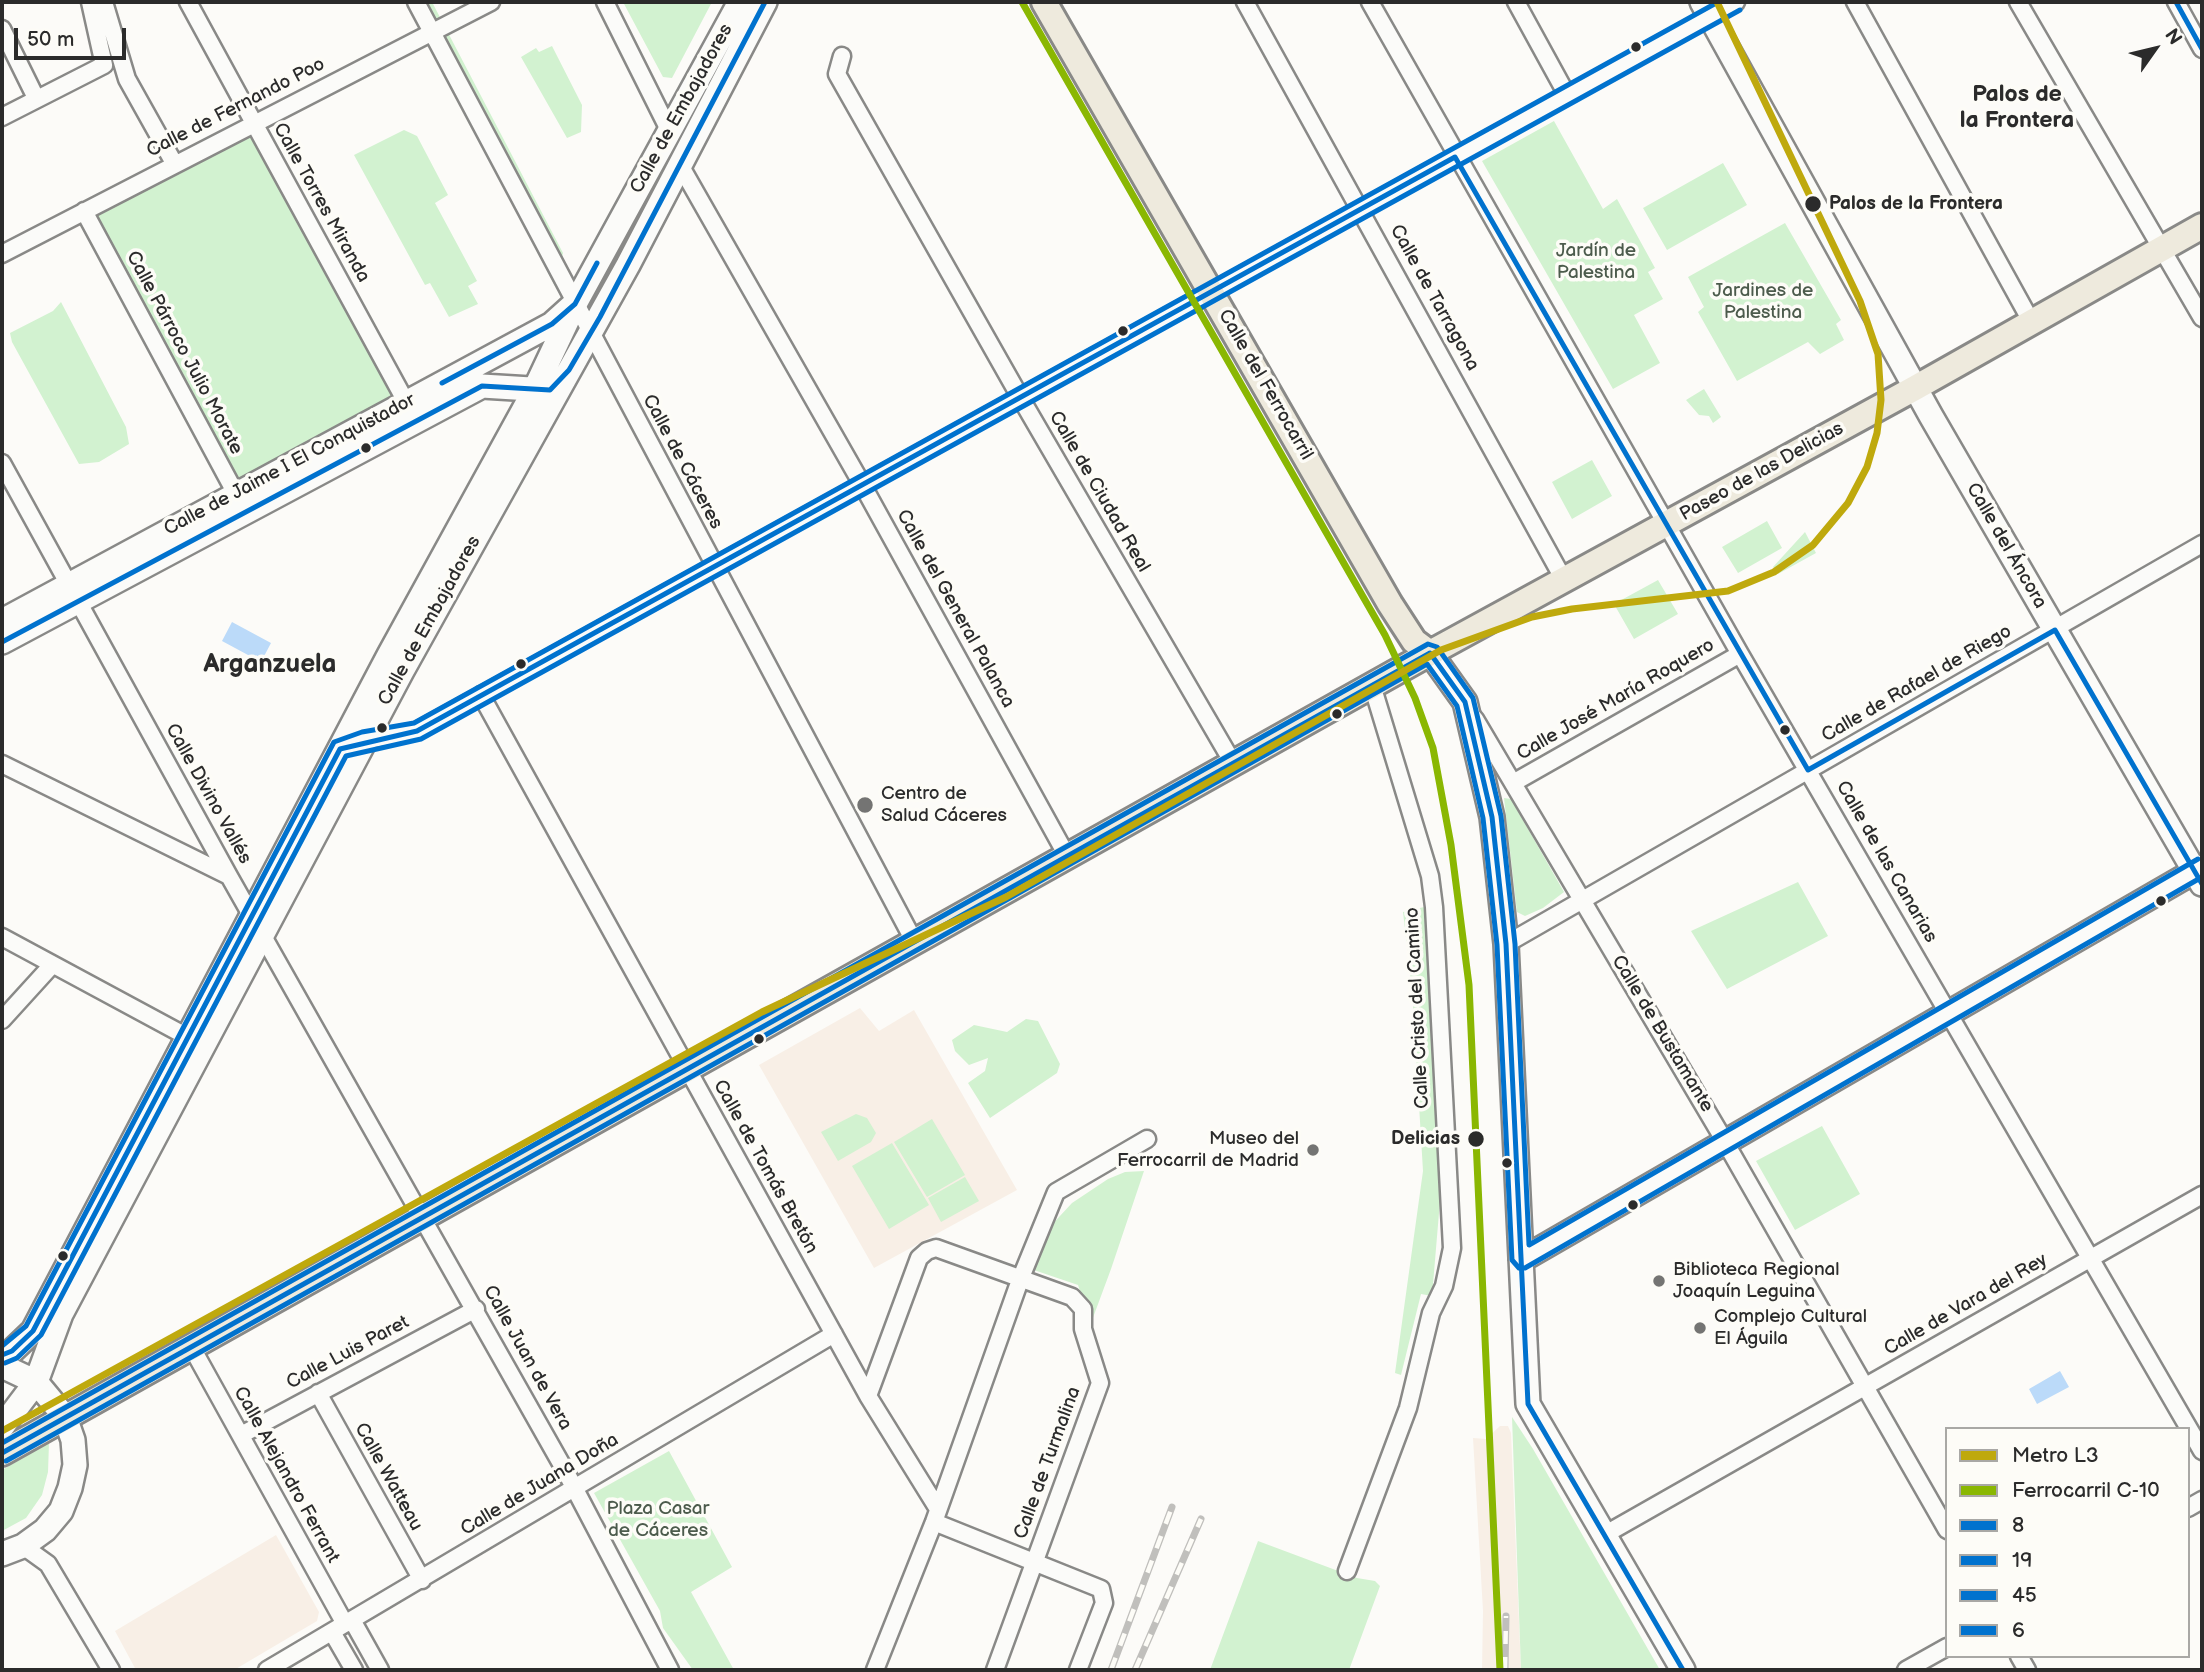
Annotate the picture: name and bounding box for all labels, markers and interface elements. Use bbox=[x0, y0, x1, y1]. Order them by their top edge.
scale bar bbox=[18, 14, 130, 58]
north arrow bbox=[2120, 14, 2190, 84]
street label: Calle de Embajadores bbox=[626, 20, 738, 198]
text: N bbox=[2159, 25, 2186, 49]
text: 50 m bbox=[27, 27, 74, 52]
unlabelled marker bbox=[1629, 40, 1643, 54]
street label: Calle de Fernando Poo bbox=[143, 53, 329, 163]
district label: Palos de la Frontera bbox=[1960, 81, 2074, 135]
street label: Calle Torres Miranda bbox=[268, 119, 374, 287]
place label: Palos de la Frontera bbox=[1829, 193, 2003, 215]
marker: Palos de la Frontera bbox=[1803, 194, 1823, 214]
street label: Calle de Tarragona bbox=[1384, 221, 1484, 375]
park label: Jardín de Palestina bbox=[1556, 240, 1636, 284]
street label: Calle Párroco Julio Morate bbox=[121, 247, 247, 459]
park label: Jardines de Palestina bbox=[1713, 280, 1813, 324]
street label: Calle del Ferrocarril bbox=[1213, 306, 1317, 464]
unlabelled marker bbox=[1116, 324, 1130, 338]
street label: Calle de Jaime I El Conquistador bbox=[161, 389, 419, 541]
street label: Calle de Cáceres bbox=[637, 391, 727, 533]
street label: Calle de Ciudad Real bbox=[1044, 407, 1154, 577]
street label: Paseo de las Delicias bbox=[1676, 418, 1848, 526]
unlabelled marker bbox=[359, 441, 373, 455]
street label: Calle del Áncora bbox=[1961, 479, 2051, 613]
street label: Calle del General Palanca bbox=[891, 506, 1019, 712]
street label: Calle de Embajadores bbox=[374, 532, 486, 710]
street label: Calle de Rafael de Riego bbox=[1818, 620, 2016, 748]
street label: Calle José María Roquero bbox=[1513, 634, 1719, 766]
district label: Arganzuela bbox=[203, 649, 337, 681]
unlabelled marker bbox=[514, 657, 528, 671]
unlabelled marker bbox=[1330, 707, 1344, 721]
street label: Calle Divino Vallés bbox=[160, 720, 256, 868]
unlabelled marker bbox=[375, 721, 389, 735]
unlabelled marker bbox=[1778, 723, 1792, 737]
street label: Calle de las Canarias bbox=[1830, 777, 1942, 947]
place label: Centro de Salud Cáceres bbox=[881, 783, 1007, 827]
marker: Centro de Salud Cáceres bbox=[855, 795, 875, 815]
unlabelled marker bbox=[2154, 894, 2168, 908]
street label: Calle Cristo del Camino bbox=[1401, 907, 1435, 1109]
street label: Calle de Bustamante bbox=[1606, 951, 1718, 1117]
unlabelled marker bbox=[752, 1032, 766, 1046]
street label: Calle de Tomás Bretón bbox=[708, 1076, 822, 1258]
place label: Museo del Ferrocarril de Madrid bbox=[1117, 1128, 1299, 1172]
place label: Delicias bbox=[1391, 1128, 1460, 1150]
marker: Delicias bbox=[1466, 1129, 1486, 1149]
marker: Museo del Ferrocarril de Madrid bbox=[1305, 1142, 1321, 1158]
unlabelled marker bbox=[1500, 1156, 1514, 1170]
unlabelled marker bbox=[1626, 1198, 1640, 1212]
unlabelled marker bbox=[56, 1249, 70, 1263]
street label: Calle de Vara del Rey bbox=[1880, 1249, 2052, 1361]
place label: Biblioteca Regional Joaquín Leguina bbox=[1673, 1259, 1840, 1303]
marker: Biblioteca Regional Joaquín Leguina bbox=[1651, 1273, 1667, 1289]
street label: Calle Juan de Vera bbox=[478, 1282, 576, 1434]
place label: Complejo Cultural El Águila bbox=[1714, 1306, 1867, 1350]
street label: Calle Luis Paret bbox=[283, 1311, 413, 1395]
marker: Complejo Cultural El Águila bbox=[1692, 1320, 1708, 1336]
street label: Calle Alejandro Ferrant bbox=[228, 1383, 344, 1567]
street label: Calle de Turmalina bbox=[1010, 1384, 1086, 1542]
street label: Calle Watteau bbox=[349, 1419, 427, 1535]
legend bbox=[1945, 1427, 2190, 1658]
street label: Calle de Juana Doña bbox=[457, 1429, 623, 1541]
text: Metro L3 bbox=[2012, 1443, 2099, 1468]
text: Ferrocarril C-10 bbox=[2012, 1478, 2160, 1503]
park label: Plaza Casar de Cáceres bbox=[607, 1498, 709, 1542]
text: 8 bbox=[2012, 1513, 2024, 1538]
text: 19 bbox=[2012, 1548, 2032, 1573]
text: 45 bbox=[2012, 1583, 2037, 1608]
text: 6 bbox=[2012, 1618, 2025, 1643]

